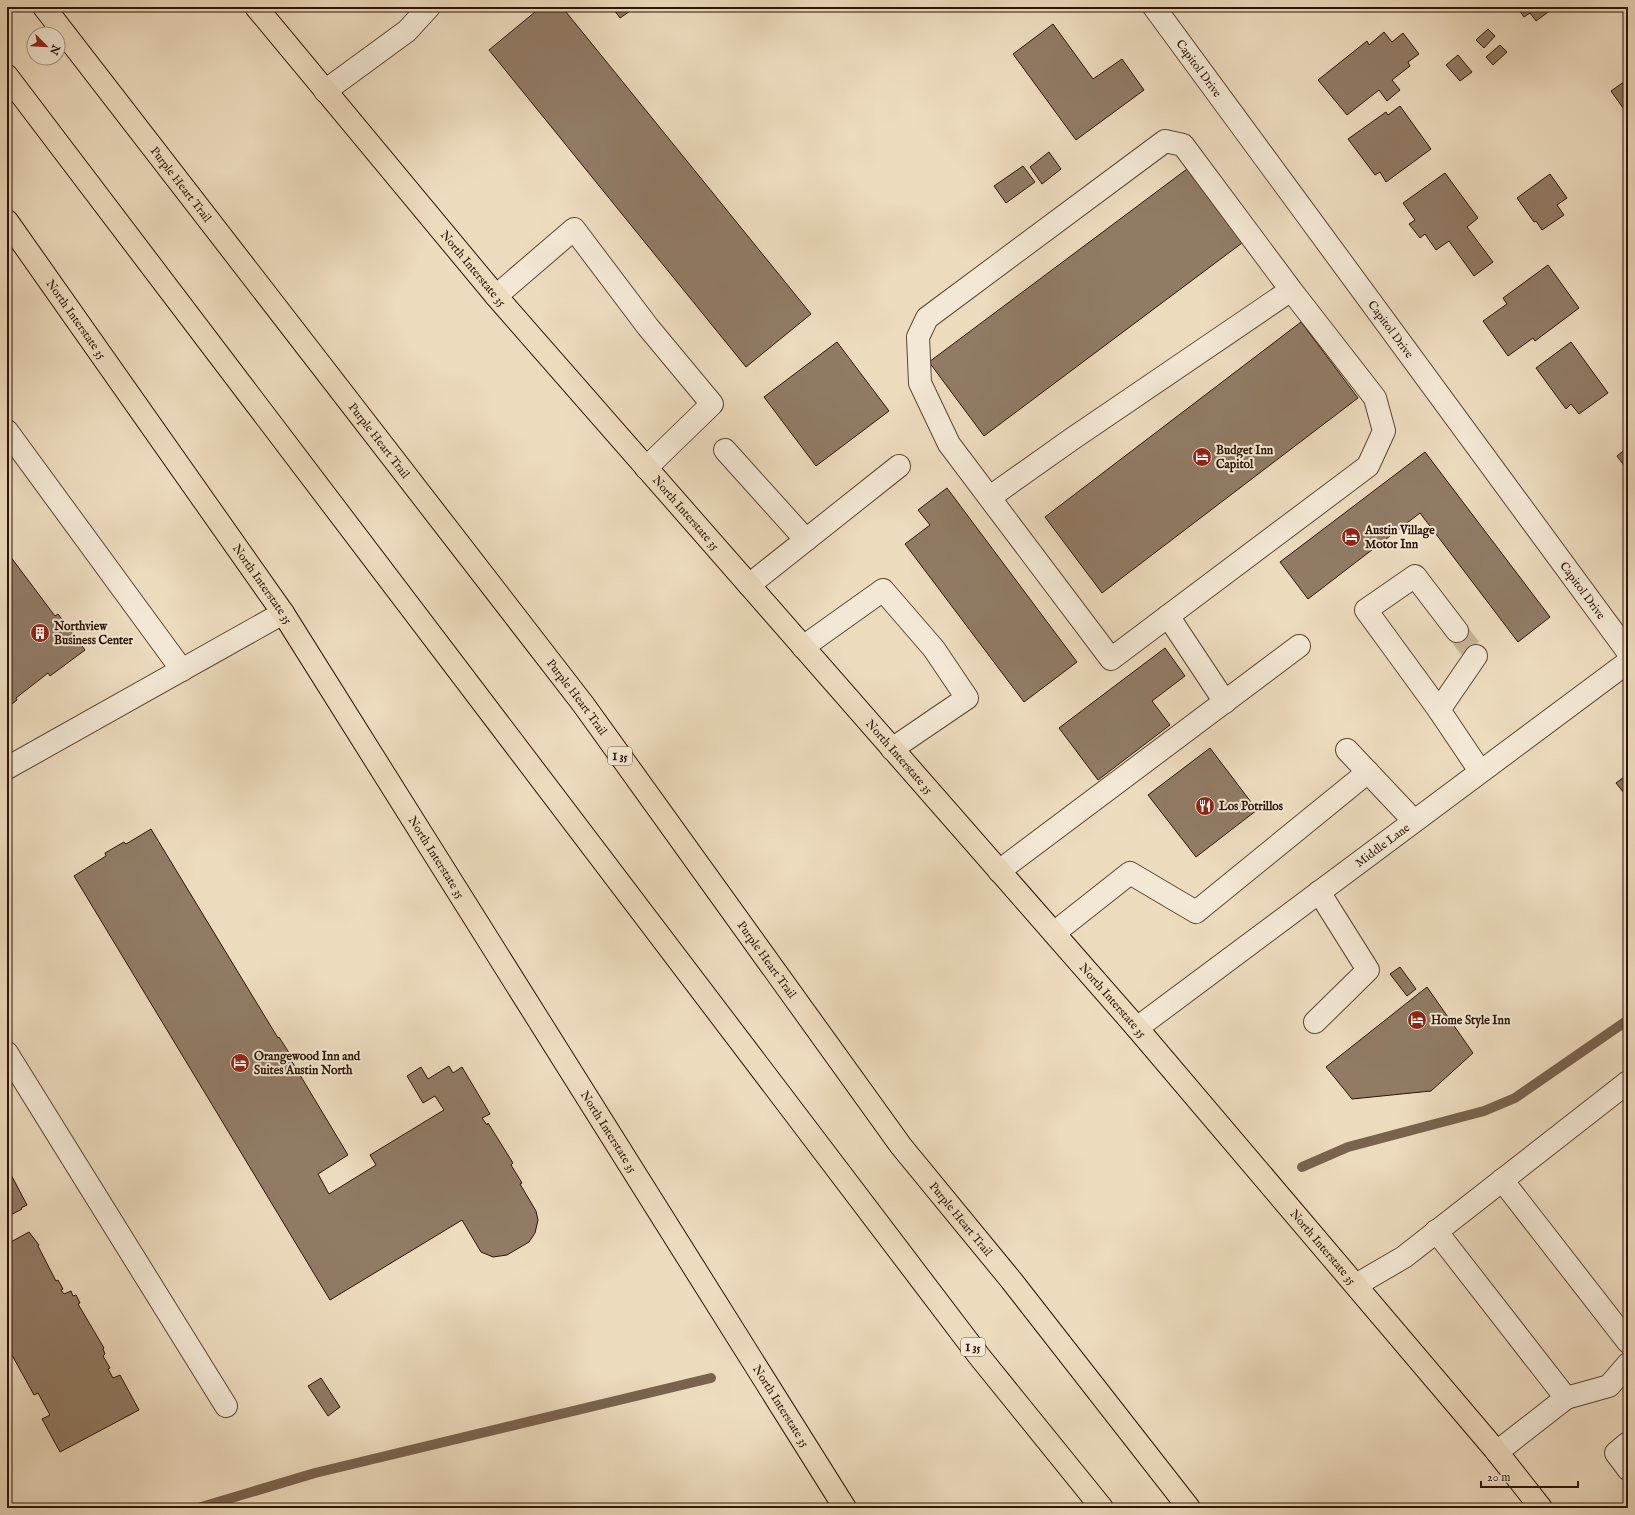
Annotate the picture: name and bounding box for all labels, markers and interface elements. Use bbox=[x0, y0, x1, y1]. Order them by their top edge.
north arrow bbox=[26, 26, 66, 66]
street label: Capitol Drive bbox=[1172, 37, 1225, 101]
text: N bbox=[46, 42, 63, 57]
street label: Purple Heart Trail bbox=[147, 144, 215, 226]
street label: North Interstate 35 bbox=[437, 228, 509, 310]
street label: North Interstate 35 bbox=[42, 277, 109, 363]
street label: Capitol Drive bbox=[1364, 298, 1417, 362]
street label: Purple Heart Trail bbox=[345, 400, 413, 482]
place label: Budget Inn Capitol bbox=[1216, 443, 1274, 473]
hotel icon: Budget Inn Capitol bbox=[1191, 446, 1213, 468]
street label: North Interstate 35 bbox=[649, 473, 723, 554]
place label: Austin Village Motor Inn bbox=[1364, 523, 1435, 552]
hotel icon: Austin Village Motor Inn bbox=[1340, 526, 1362, 548]
street label: North Interstate 35 bbox=[229, 541, 295, 628]
street label: Capitol Drive bbox=[1556, 559, 1609, 623]
place label: Northview Business Center bbox=[53, 619, 134, 648]
building icon: Northview Business Center bbox=[29, 622, 51, 644]
street label: Purple Heart Trail bbox=[543, 656, 610, 739]
street label: North Interstate 35 bbox=[862, 717, 936, 798]
road number: I 35 bbox=[608, 747, 632, 765]
restaurant icon: Los Potrillos bbox=[1194, 795, 1216, 817]
place label: Los Potrillos bbox=[1218, 799, 1284, 814]
street label: North Interstate 35 bbox=[405, 814, 468, 902]
street label: Middle Lane bbox=[1352, 820, 1413, 871]
street label: Purple Heart Trail bbox=[734, 918, 800, 1002]
street label: North Interstate 35 bbox=[1076, 960, 1150, 1042]
hotel icon: Home Style Inn bbox=[1406, 1009, 1428, 1031]
place label: Home Style Inn bbox=[1431, 1013, 1511, 1029]
place label: Orangewood Inn and Suites Austin North bbox=[254, 1049, 361, 1078]
hotel icon: Orangewood Inn and Suites Austin North bbox=[229, 1052, 251, 1074]
street label: North Interstate 35 bbox=[577, 1088, 640, 1176]
street label: Purple Heart Trail bbox=[926, 1179, 996, 1260]
street label: North Interstate 35 bbox=[1286, 1207, 1359, 1289]
road number: I 35 bbox=[961, 1338, 985, 1356]
street label: North Interstate 35 bbox=[749, 1363, 812, 1451]
scale bar bbox=[1481, 1463, 1578, 1489]
text: 20 m bbox=[1487, 1470, 1510, 1485]

